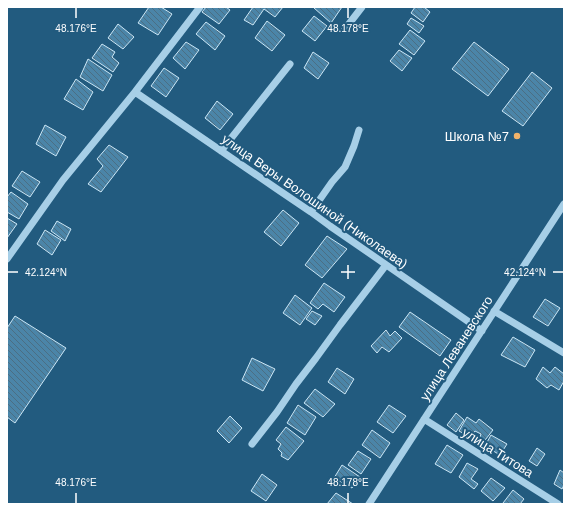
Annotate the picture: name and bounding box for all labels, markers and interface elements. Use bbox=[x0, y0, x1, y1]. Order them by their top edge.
text: 48.176°E bbox=[55, 23, 97, 34]
text: 48.178°E bbox=[327, 23, 369, 34]
place label: Школа №7 bbox=[445, 129, 509, 144]
street label: улица Веры Волошиной (Николаева) bbox=[219, 131, 410, 272]
marker: Школа №7 bbox=[512, 131, 522, 141]
text: 42.124°N bbox=[25, 267, 67, 278]
text: 42.124°N bbox=[504, 267, 546, 278]
street label: улица Леваневского bbox=[417, 293, 496, 403]
street label: улица Титова bbox=[459, 425, 537, 481]
text: 48.176°E bbox=[55, 477, 97, 488]
text: 48.178°E bbox=[327, 477, 369, 488]

